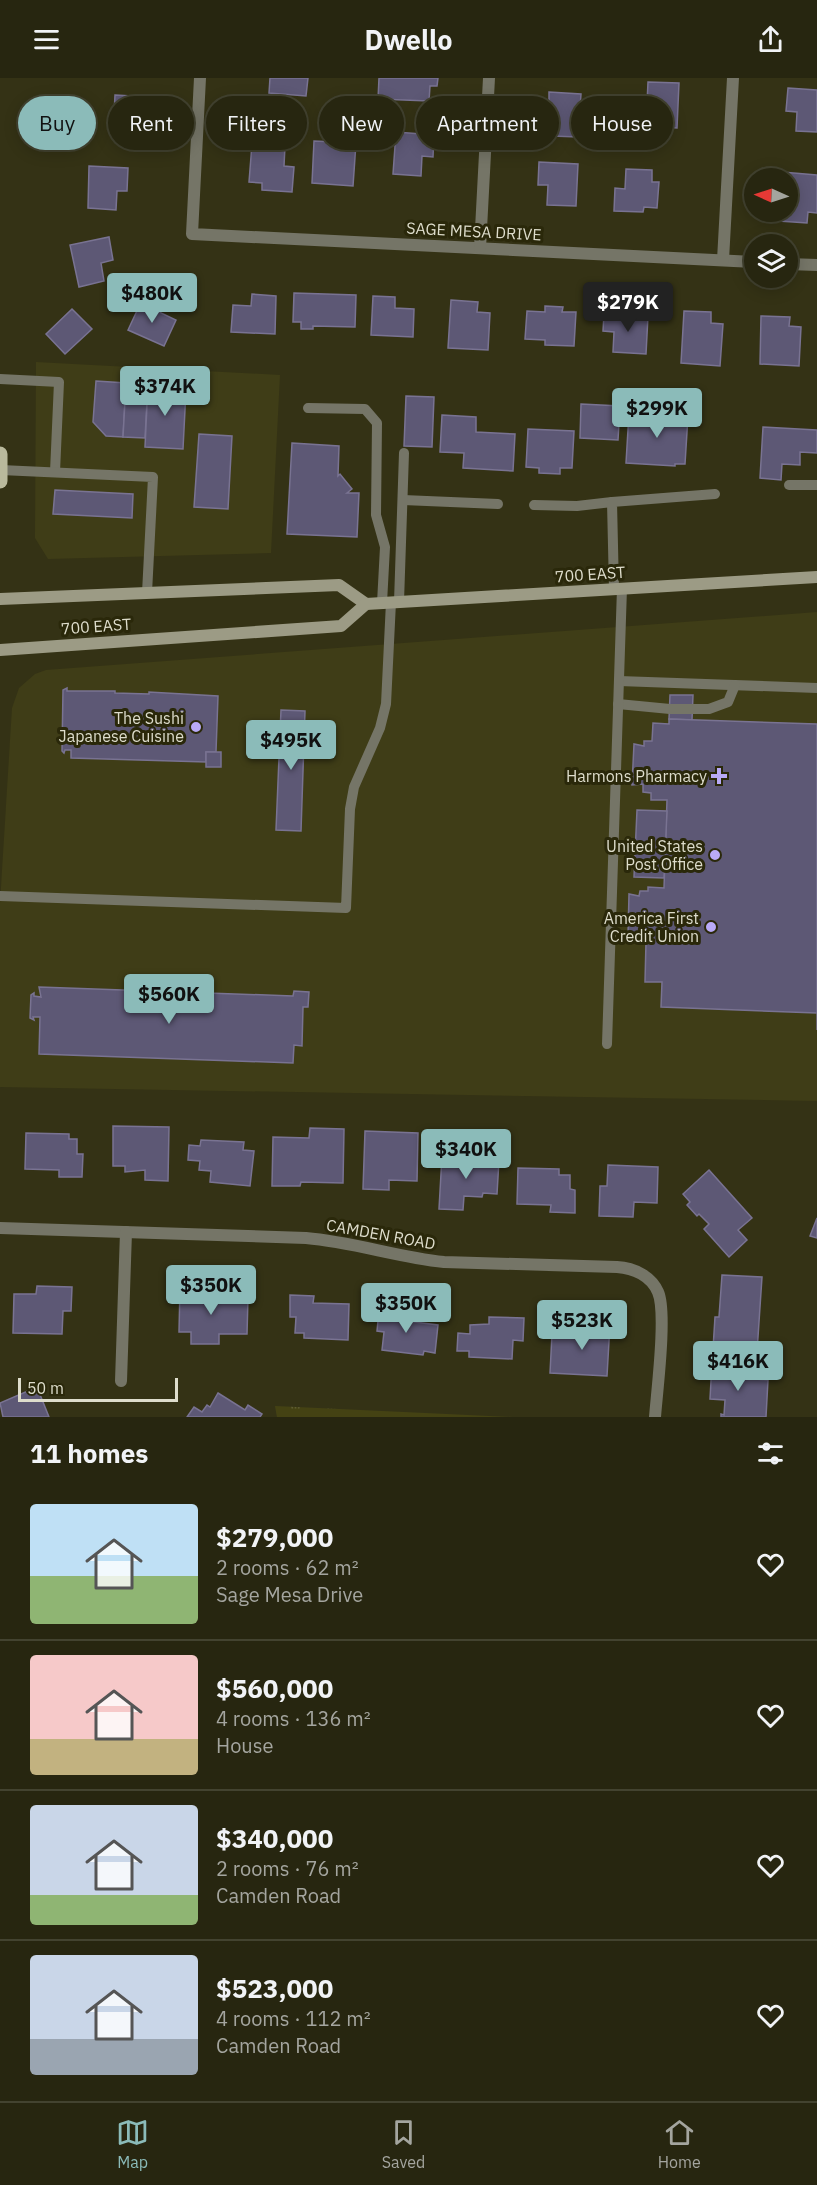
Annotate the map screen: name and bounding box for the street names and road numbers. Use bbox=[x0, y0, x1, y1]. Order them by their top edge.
street label: SAGE MESA DRIVE bbox=[406, 217, 542, 245]
street label: 700 EAST bbox=[554, 562, 626, 586]
street label: 700 EAST bbox=[60, 614, 132, 638]
street label: CAMDEN ROAD bbox=[325, 1215, 437, 1253]

